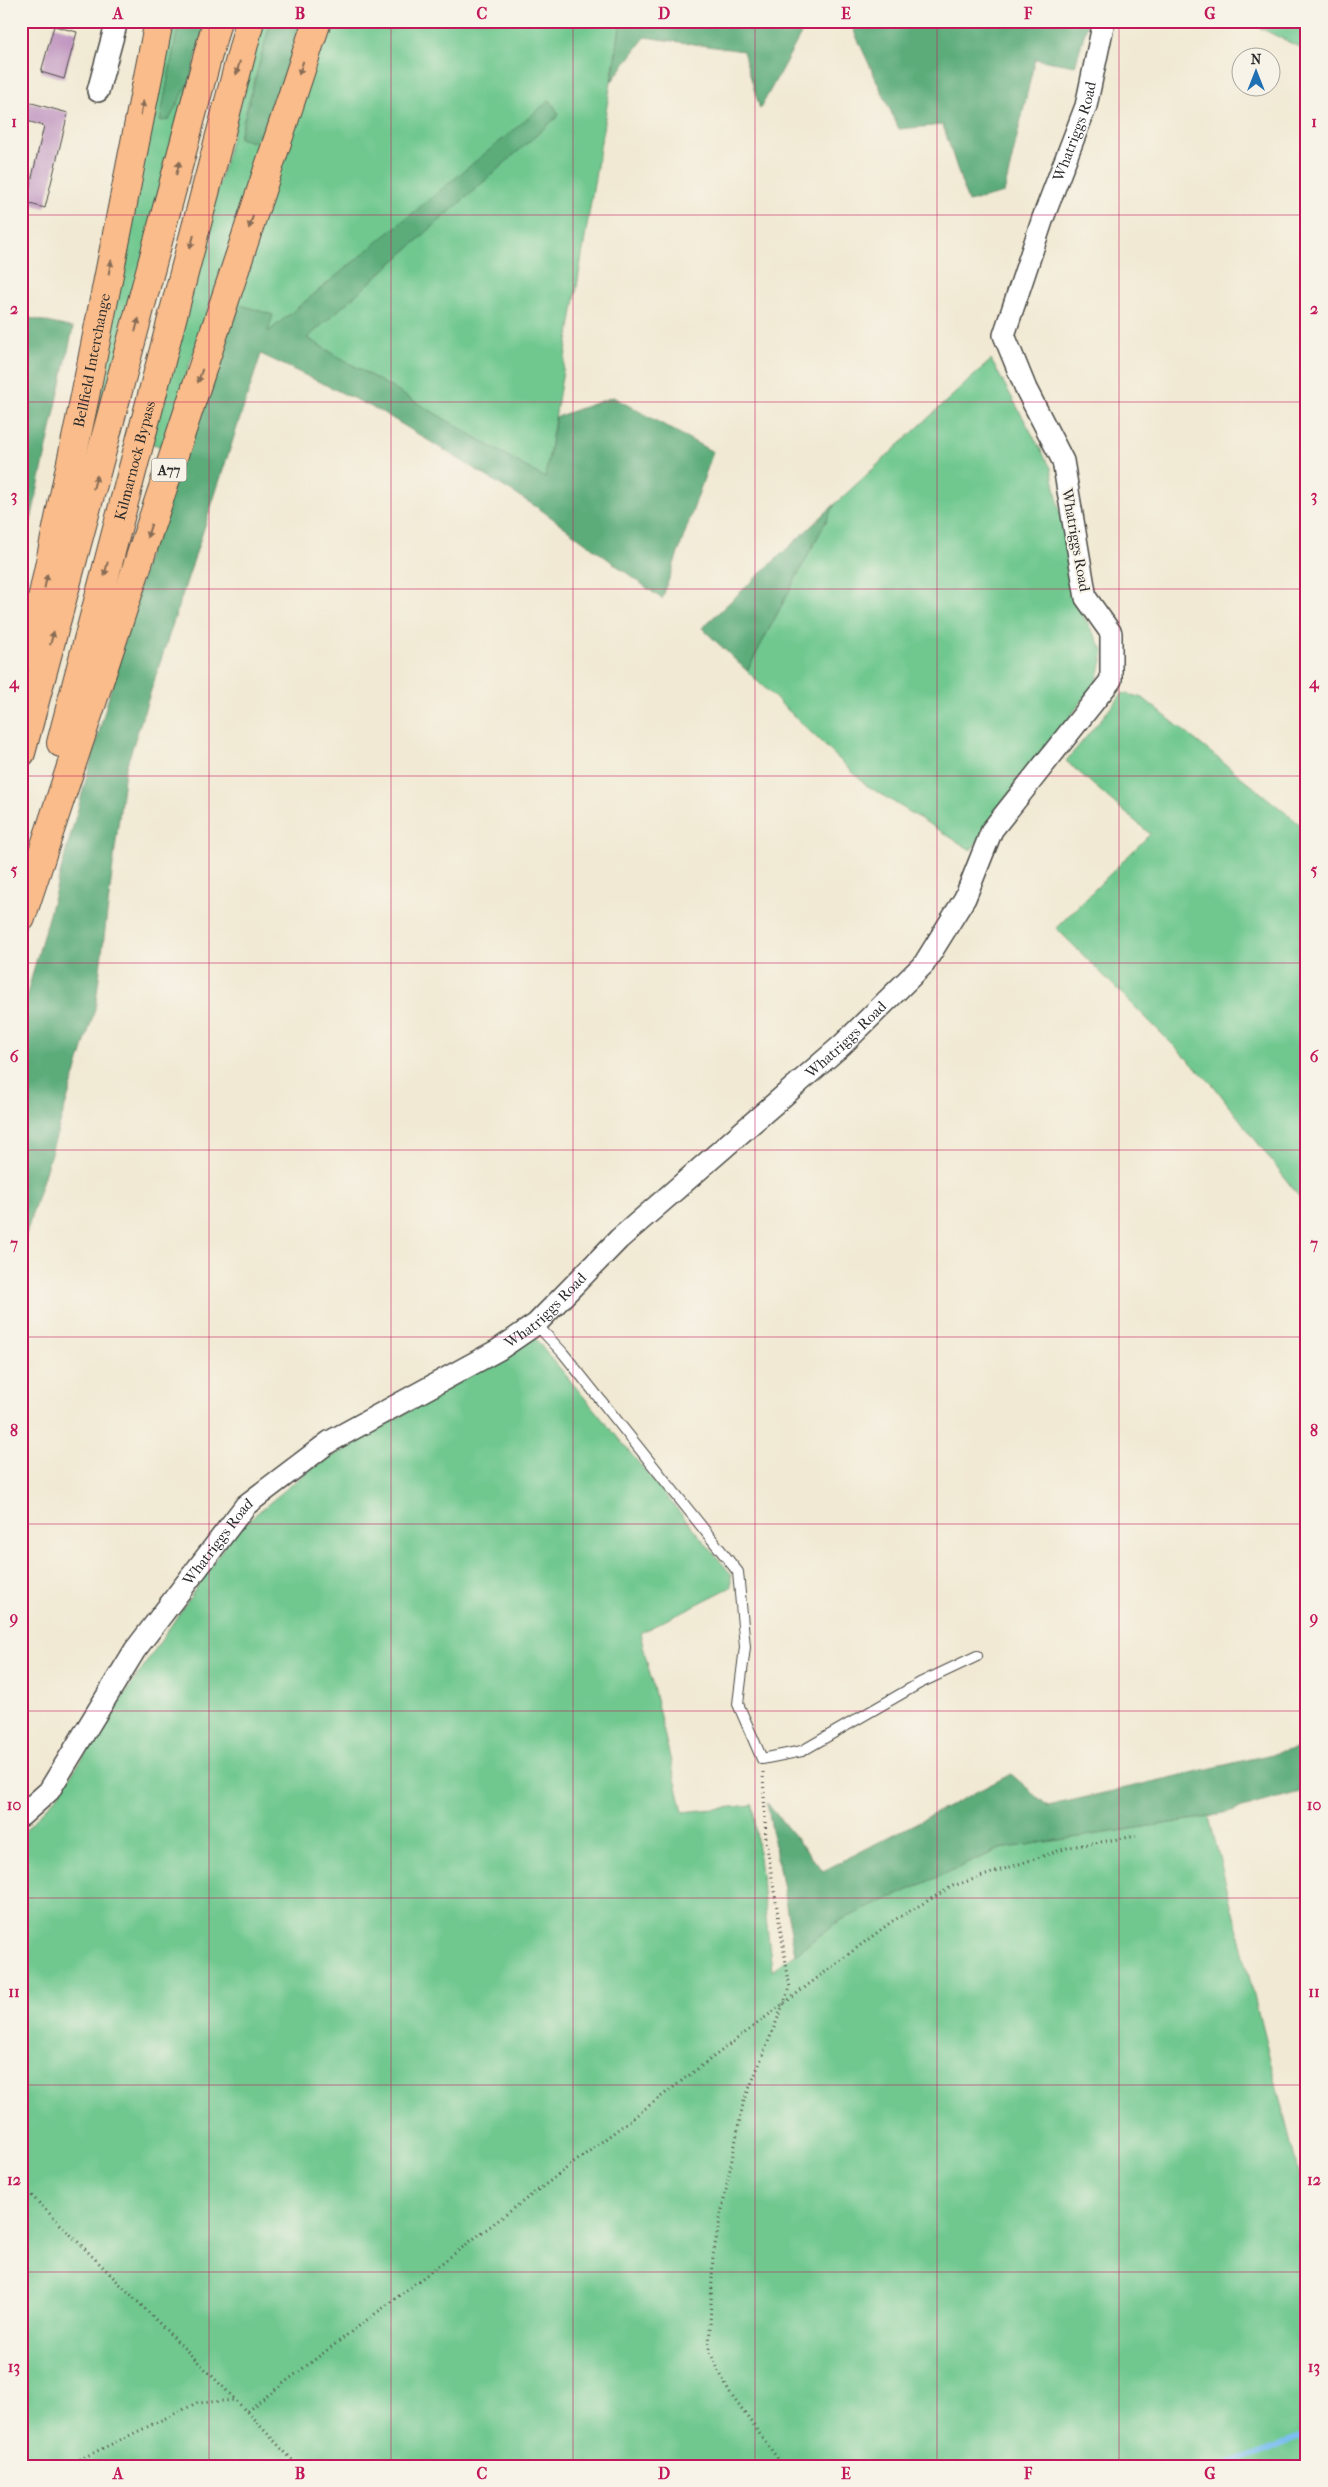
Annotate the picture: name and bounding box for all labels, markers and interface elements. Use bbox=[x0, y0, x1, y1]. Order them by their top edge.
text: A bbox=[112, 4, 124, 23]
text: B bbox=[295, 4, 305, 23]
text: C bbox=[477, 4, 488, 23]
text: D bbox=[658, 4, 670, 23]
text: E bbox=[841, 4, 851, 23]
text: F bbox=[1023, 4, 1033, 23]
text: G bbox=[1204, 4, 1216, 23]
north arrow bbox=[1230, 48, 1280, 98]
text: N bbox=[1251, 51, 1262, 68]
one-way arrow bbox=[297, 60, 305, 75]
one-way arrow bbox=[234, 61, 242, 76]
street label: Whatriggs Road bbox=[1049, 79, 1100, 185]
one-way arrow bbox=[138, 100, 146, 115]
text: 1 bbox=[11, 112, 17, 131]
text: 1 bbox=[1311, 112, 1317, 131]
one-way arrow bbox=[175, 160, 183, 175]
one-way arrow bbox=[246, 215, 254, 230]
one-way arrow bbox=[188, 235, 196, 250]
one-way arrow bbox=[106, 259, 114, 275]
street label: Bellfield Interchange bbox=[70, 291, 114, 429]
text: 2 bbox=[10, 299, 18, 318]
text: 2 bbox=[1310, 299, 1318, 318]
one-way arrow bbox=[133, 317, 141, 332]
one-way arrow bbox=[196, 369, 203, 384]
street label: Kilmarnock Bypass bbox=[111, 398, 159, 522]
road number: A77 bbox=[152, 458, 186, 482]
one-way arrow bbox=[91, 474, 99, 489]
text: 3 bbox=[11, 486, 17, 506]
street label: Whatriggs Road bbox=[1058, 486, 1094, 594]
text: 3 bbox=[1311, 486, 1317, 506]
one-way arrow bbox=[145, 523, 152, 538]
one-way arrow bbox=[102, 561, 110, 576]
one-way arrow bbox=[42, 573, 50, 588]
one-way arrow bbox=[49, 631, 57, 646]
text: 4 bbox=[8, 673, 20, 693]
text: 4 bbox=[1308, 673, 1320, 693]
text: 5 bbox=[11, 860, 18, 879]
text: 5 bbox=[1311, 860, 1318, 879]
street label: Whatriggs Road bbox=[801, 997, 891, 1082]
text: 6 bbox=[10, 1047, 19, 1066]
text: 6 bbox=[1310, 1047, 1319, 1066]
text: 7 bbox=[9, 1234, 18, 1253]
text: 7 bbox=[1309, 1234, 1318, 1253]
street label: Whatriggs Road bbox=[500, 1268, 591, 1352]
text: 8 bbox=[10, 1421, 18, 1440]
text: 8 bbox=[1310, 1421, 1318, 1440]
street label: Whatriggs Road bbox=[178, 1494, 257, 1589]
text: 9 bbox=[9, 1608, 18, 1628]
text: 9 bbox=[1309, 1608, 1318, 1628]
text: 10 bbox=[7, 1795, 21, 1814]
text: 10 bbox=[1307, 1795, 1321, 1814]
text: 11 bbox=[8, 1982, 20, 2001]
text: 11 bbox=[1308, 1982, 1320, 2001]
text: 12 bbox=[7, 2170, 21, 2189]
text: 12 bbox=[1307, 2170, 1321, 2189]
text: 13 bbox=[8, 2357, 20, 2377]
text: 13 bbox=[1308, 2357, 1320, 2377]
text: A bbox=[112, 2464, 124, 2483]
text: B bbox=[295, 2464, 305, 2483]
text: C bbox=[477, 2464, 488, 2483]
text: D bbox=[658, 2464, 670, 2483]
text: E bbox=[841, 2464, 851, 2483]
text: F bbox=[1023, 2464, 1033, 2483]
text: G bbox=[1204, 2464, 1216, 2483]

